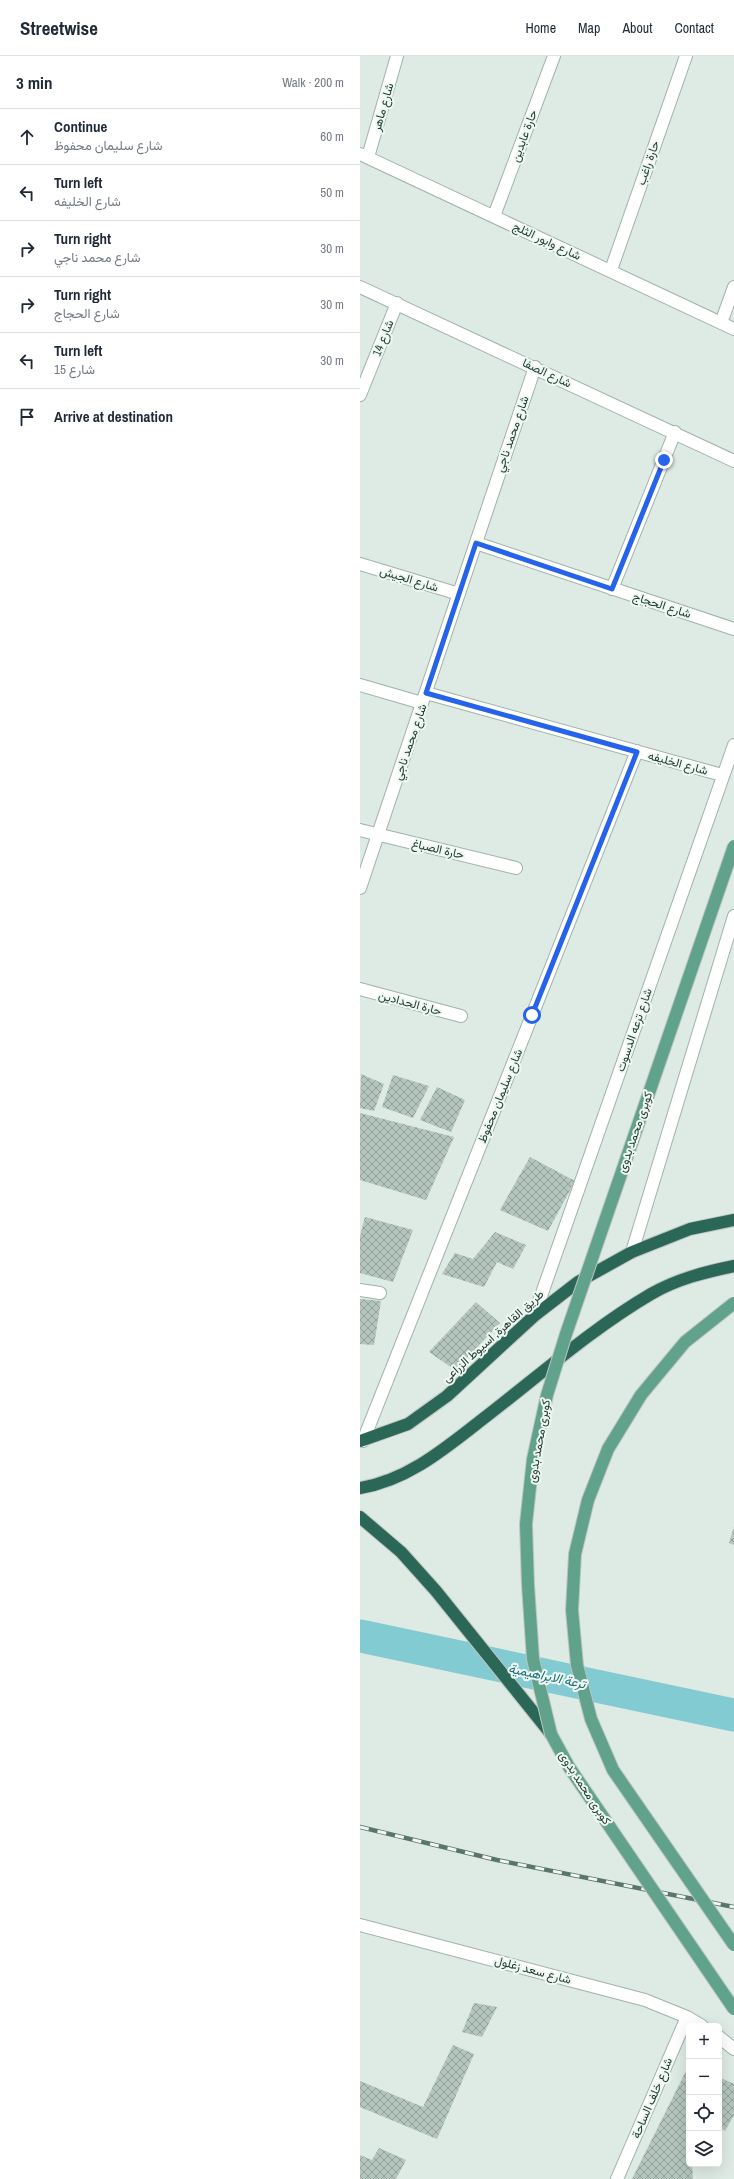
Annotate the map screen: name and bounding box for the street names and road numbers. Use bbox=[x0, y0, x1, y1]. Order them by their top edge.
street label: شارع ماهر bbox=[368, 81, 398, 134]
street label: حارة عابدين bbox=[507, 108, 541, 164]
street label: حارة راغب bbox=[633, 139, 663, 187]
street label: شارع وابور الثلج bbox=[510, 218, 584, 265]
street label: شارع 14 bbox=[368, 317, 398, 359]
street label: شارع الصفا bbox=[519, 355, 574, 392]
street label: شارع محمد ناجي bbox=[491, 394, 534, 475]
street label: شارع الجيش bbox=[377, 563, 440, 596]
street label: شارع الحجاج bbox=[630, 588, 693, 623]
street label: شارع محمد ناجي bbox=[389, 702, 432, 783]
street label: شارع الخليفه bbox=[646, 747, 710, 780]
street label: حارة الصباغ bbox=[410, 835, 466, 864]
street label: شارع ترعه الدسوت bbox=[612, 986, 657, 1074]
street label: حارة الحدادين bbox=[377, 987, 443, 1019]
street label: شارع سليمان محفوظ bbox=[474, 1047, 527, 1146]
street label: كوبرى محمد بدوى bbox=[614, 1090, 656, 1174]
street label: طريق القاهرة, اسيوط الزراعى bbox=[439, 1286, 547, 1386]
street label: كوبرى محمد بدوى bbox=[524, 1398, 554, 1484]
street label: كوبرى محمد بدوى bbox=[555, 1748, 615, 1828]
street label: شارع سعد زغلول bbox=[493, 1952, 573, 1989]
street label: شارع خلف الساحة bbox=[628, 2055, 677, 2141]

